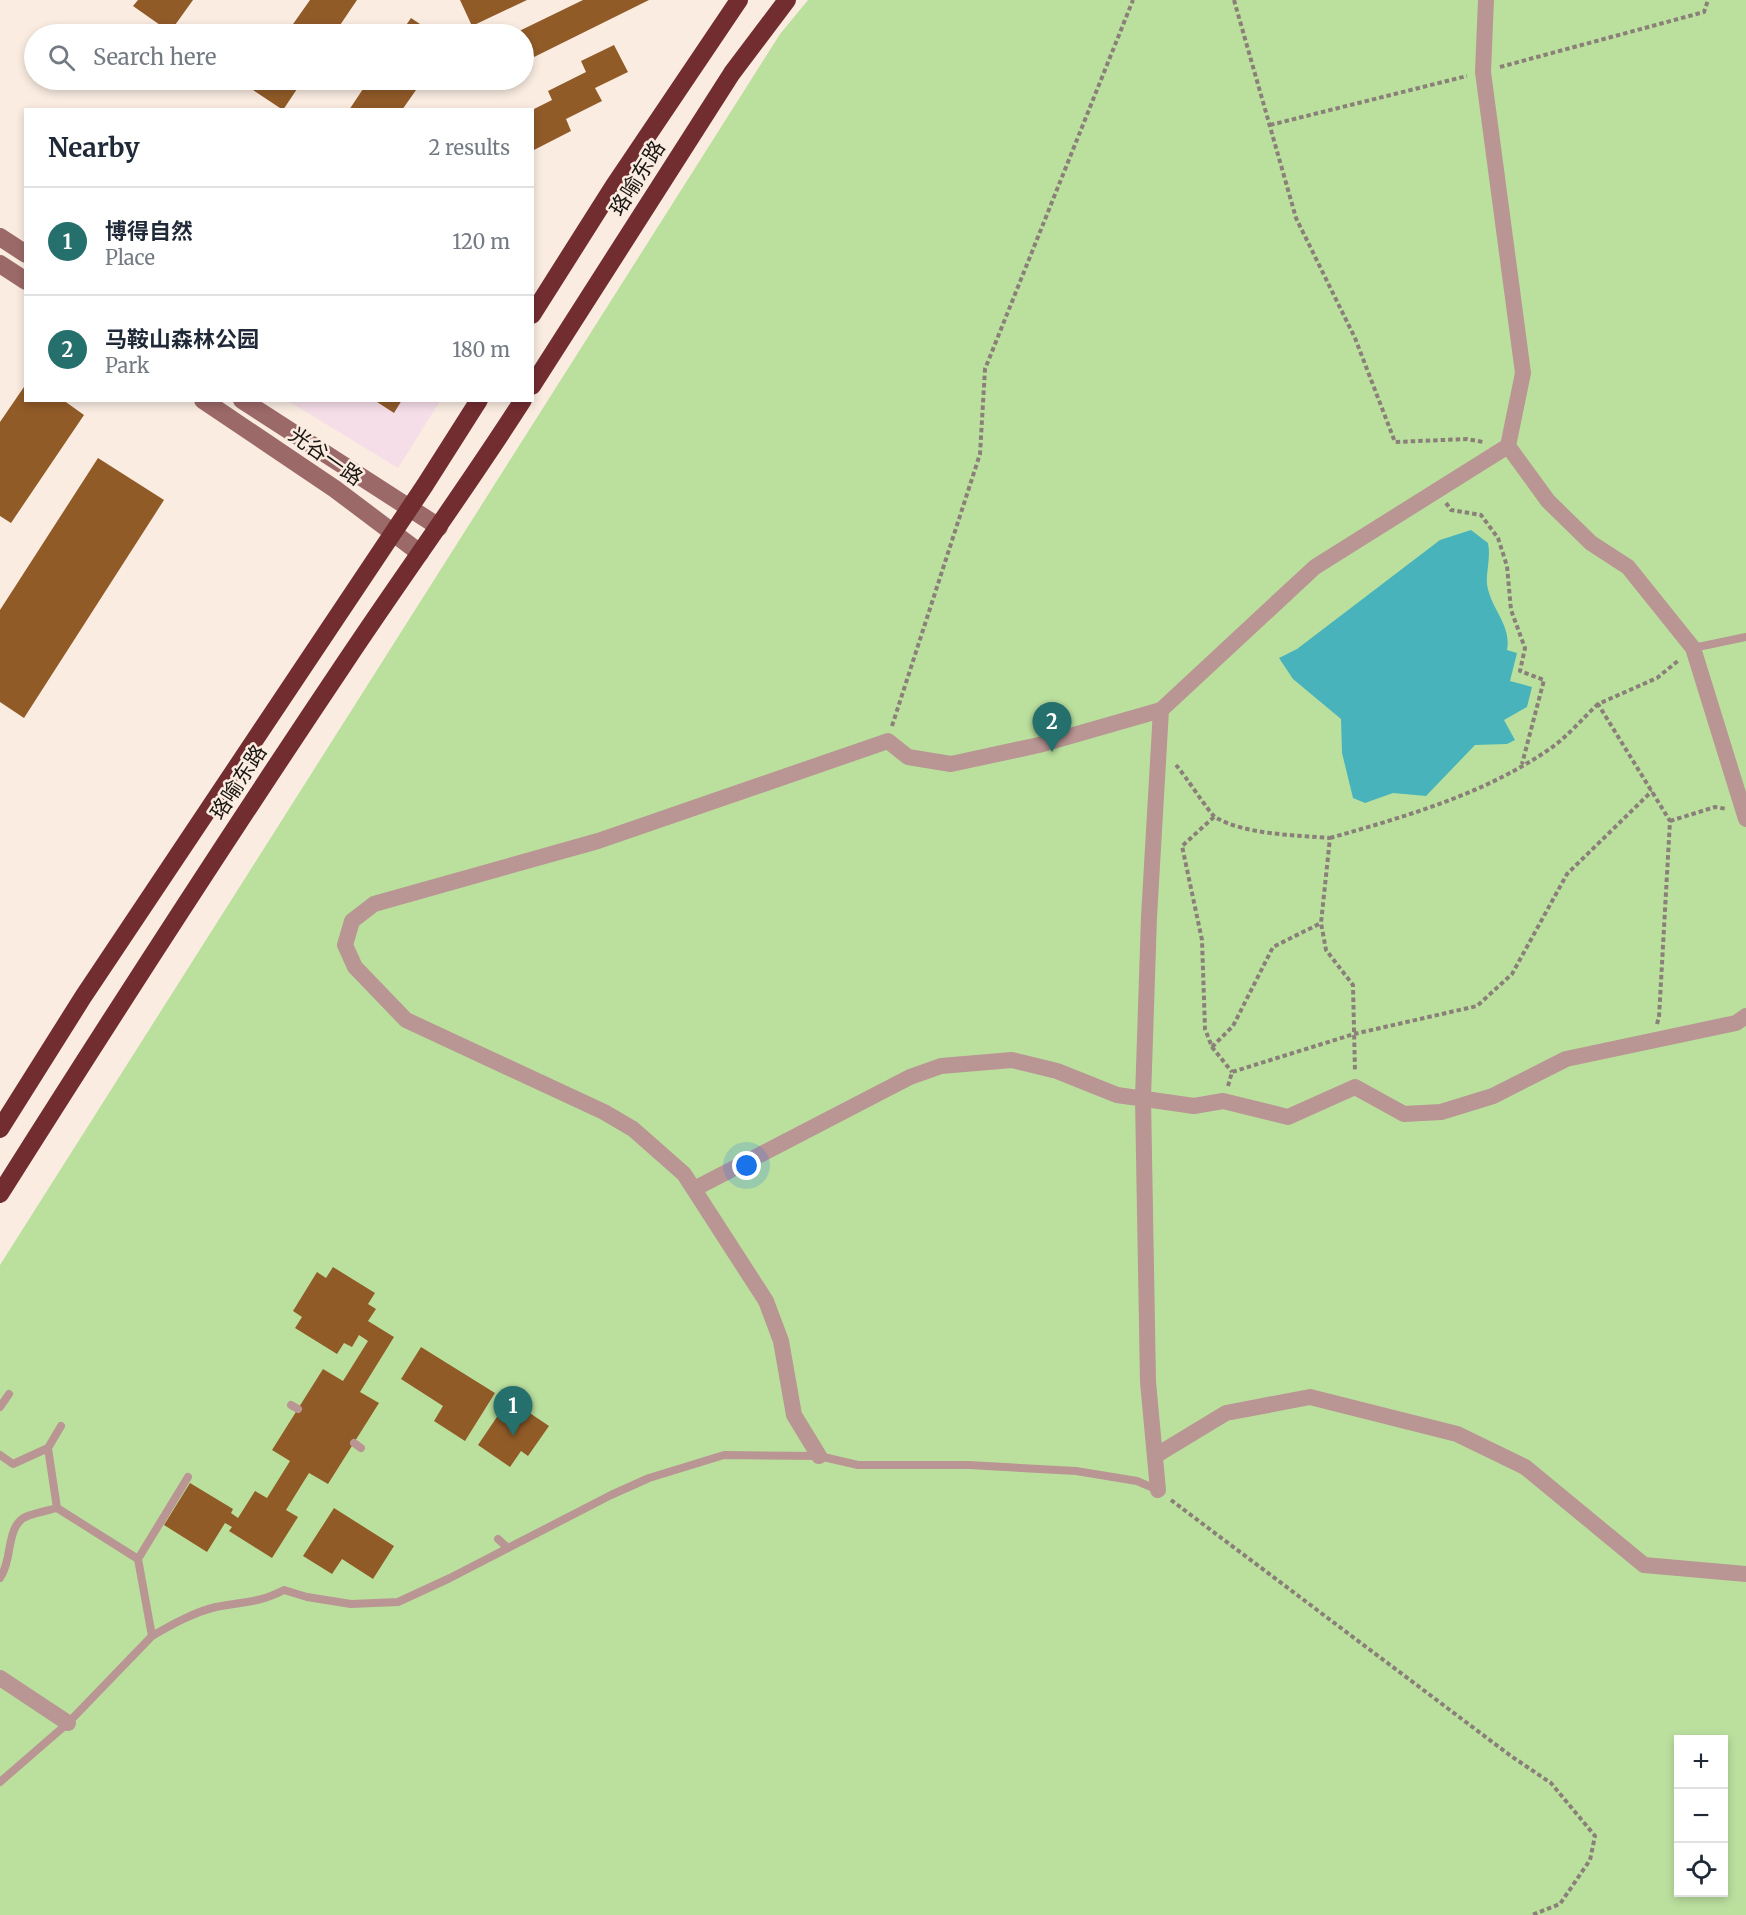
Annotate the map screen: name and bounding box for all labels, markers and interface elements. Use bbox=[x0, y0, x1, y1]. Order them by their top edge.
search box bbox=[24, 24, 534, 90]
icon: search bbox=[45, 41, 78, 74]
text: Search here bbox=[93, 43, 216, 71]
text: Nearby bbox=[48, 131, 140, 164]
text: 2 results bbox=[428, 135, 510, 160]
street label: 珞喻东路 bbox=[603, 135, 671, 221]
text: 博得自然 bbox=[105, 217, 193, 245]
text: 1 bbox=[63, 229, 72, 254]
text: 120 m bbox=[452, 229, 510, 254]
text: Place bbox=[105, 245, 155, 270]
text: 马鞍山森林公园 bbox=[105, 325, 259, 353]
text: 2 bbox=[62, 337, 73, 362]
text: 180 m bbox=[452, 337, 510, 362]
text: Park bbox=[105, 353, 149, 378]
street label: 光谷一路 bbox=[284, 421, 368, 491]
pin: 2 bbox=[1032, 702, 1072, 752]
street label: 珞喻东路 bbox=[204, 739, 272, 825]
your location bbox=[732, 1151, 761, 1180]
pin: 1 bbox=[494, 1386, 532, 1436]
map controls bbox=[1674, 1735, 1728, 1897]
button: + bbox=[1674, 1735, 1728, 1789]
button: − bbox=[1674, 1789, 1728, 1843]
button: locate bbox=[1674, 1843, 1728, 1897]

